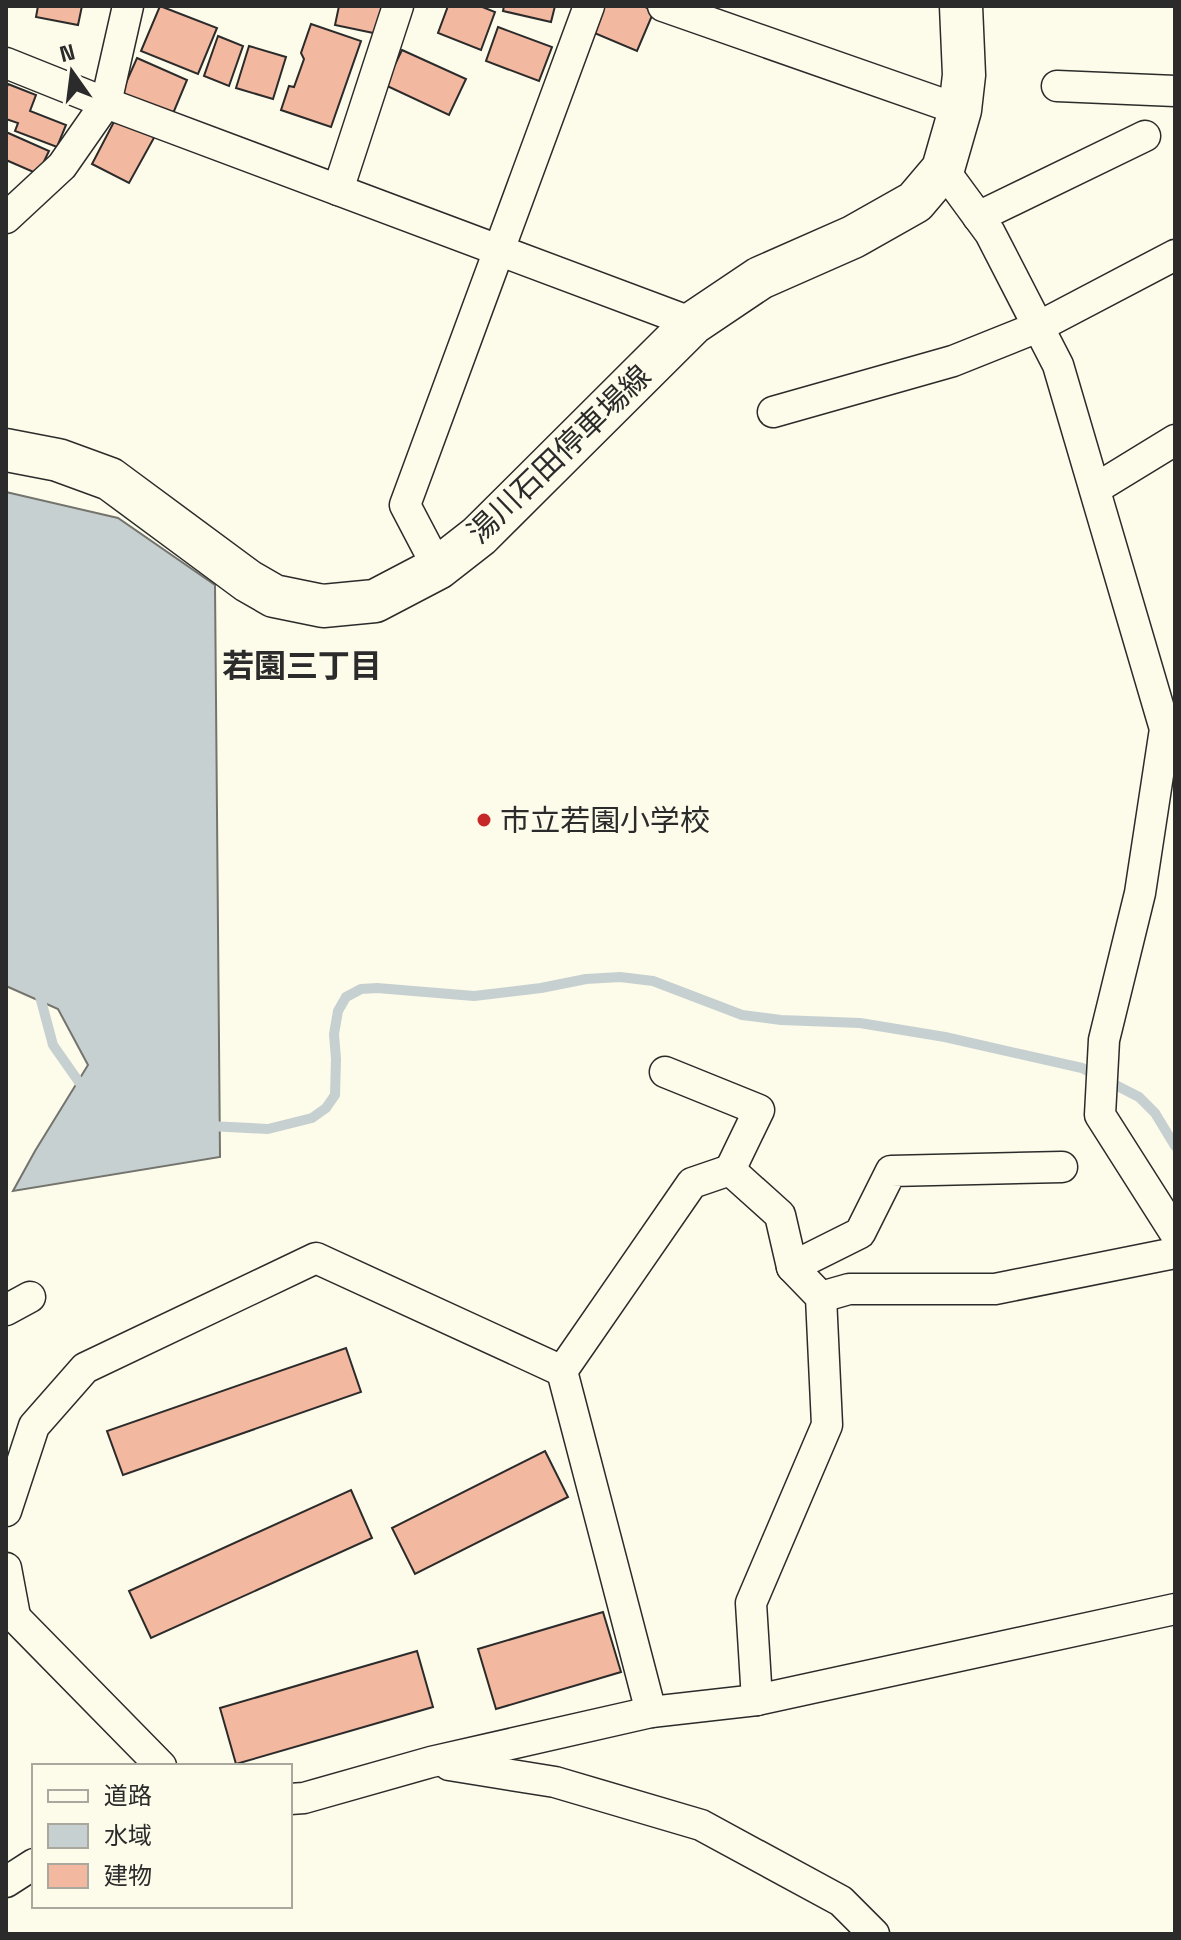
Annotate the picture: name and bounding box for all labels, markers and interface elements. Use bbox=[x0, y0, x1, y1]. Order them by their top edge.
north arrow bbox=[32, 32, 112, 112]
text: N bbox=[57, 37, 78, 68]
street label: 湯川石田停車場線 bbox=[459, 357, 659, 551]
district label: 若園三丁目 bbox=[222, 646, 382, 686]
place label: 市立若園小学校 bbox=[500, 801, 710, 840]
marker: 市立若園小学校 bbox=[475, 811, 493, 829]
legend bbox=[32, 1764, 292, 1908]
text: 道路 bbox=[104, 1780, 152, 1811]
text: 水域 bbox=[104, 1820, 152, 1851]
text: 建物 bbox=[104, 1860, 152, 1891]

